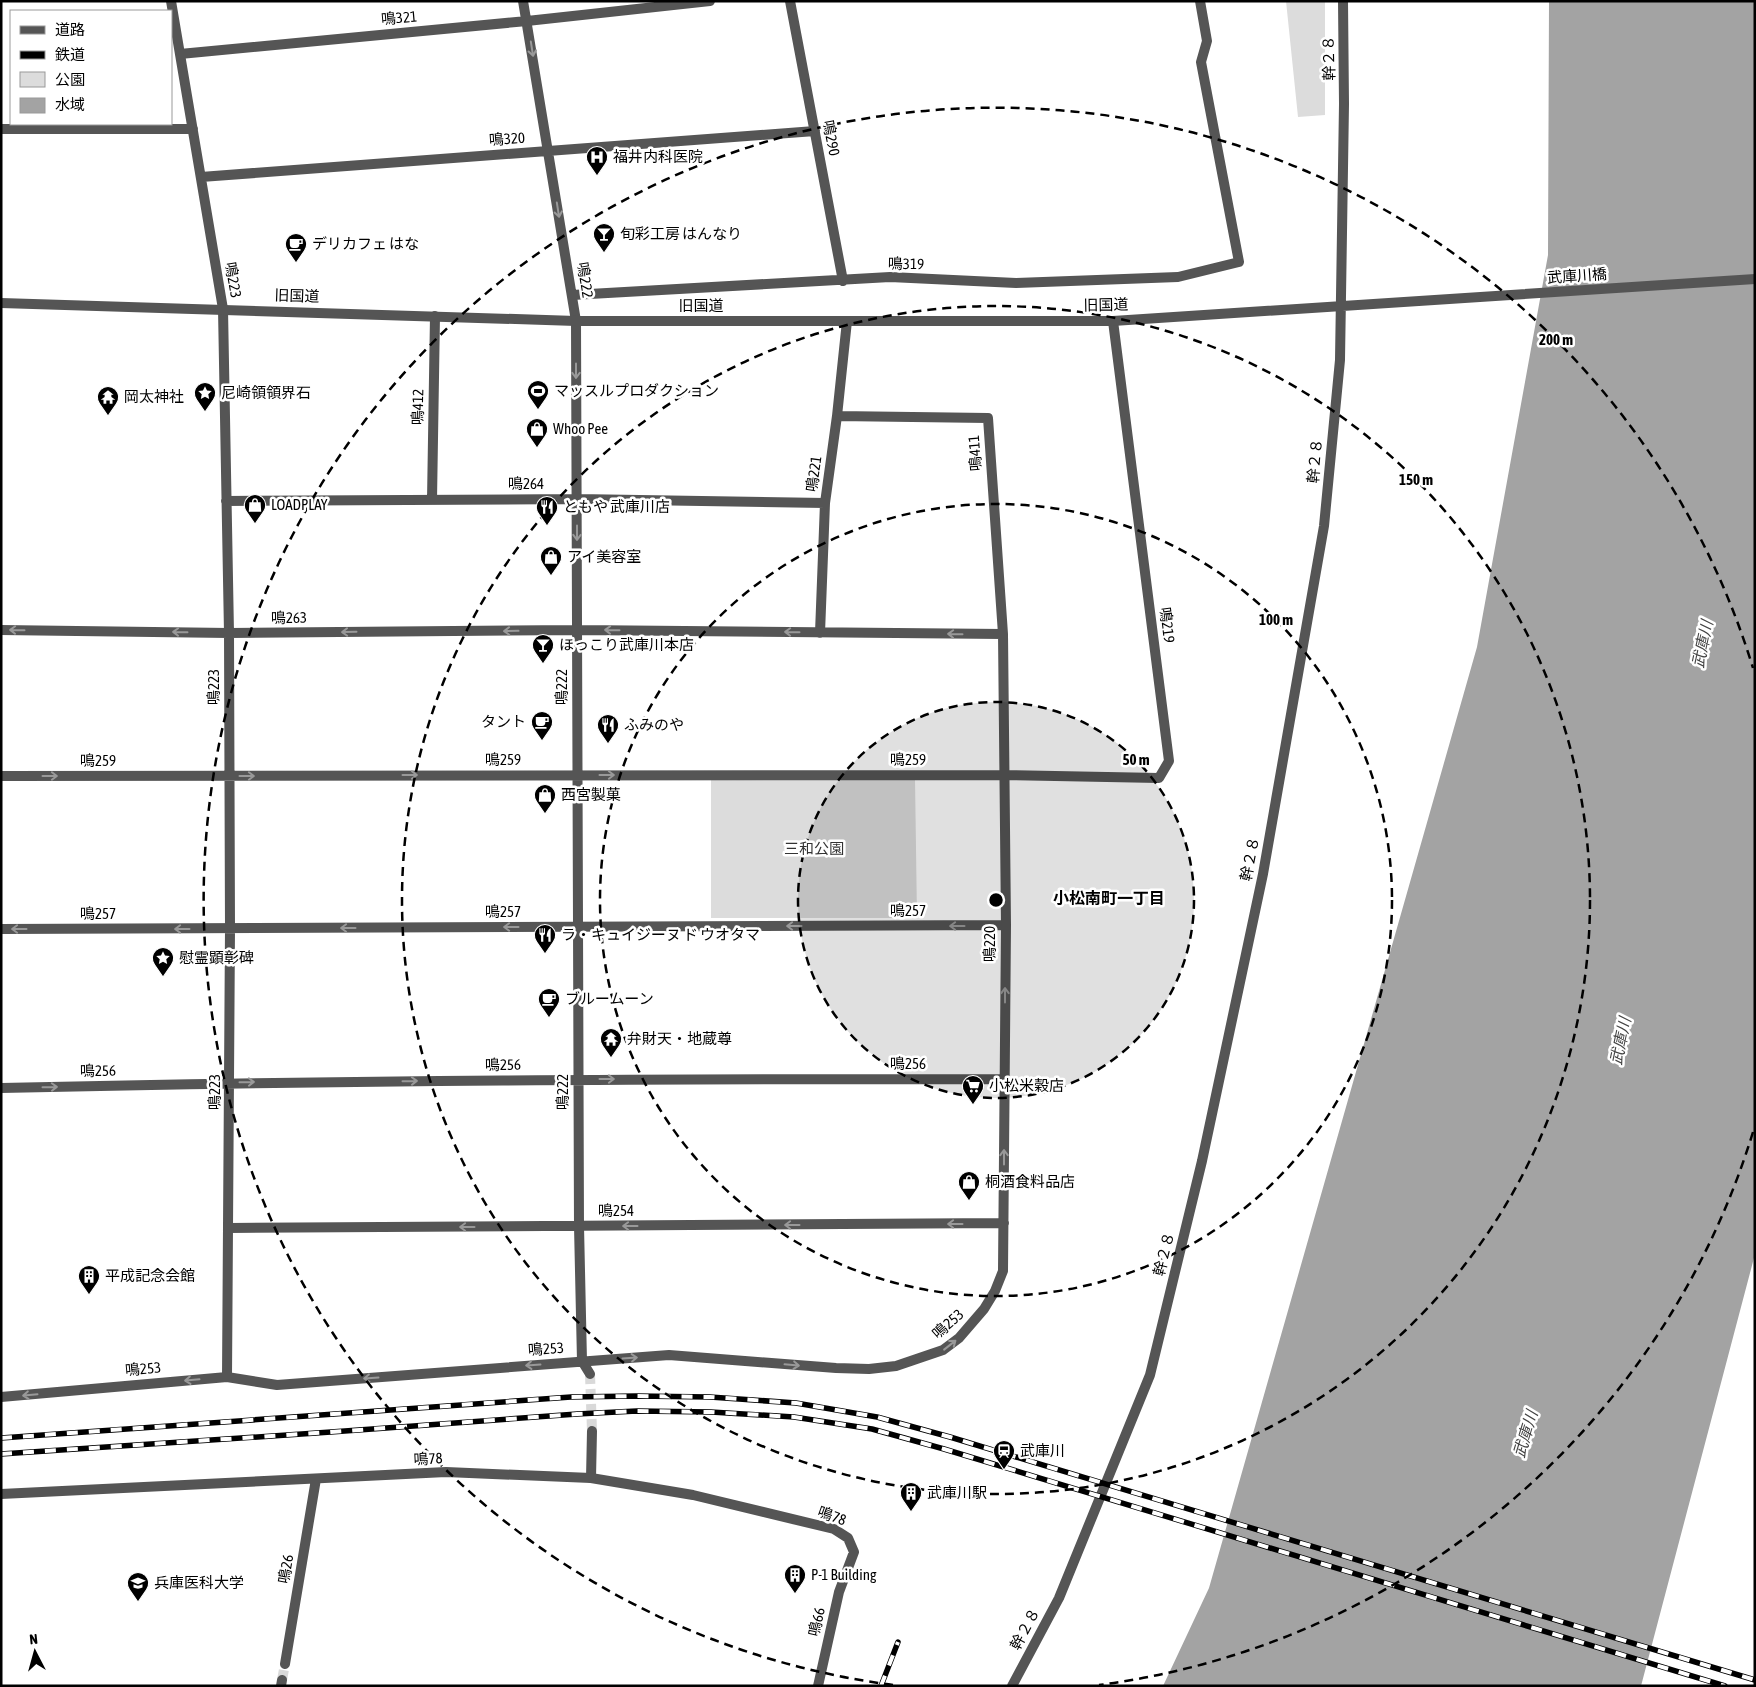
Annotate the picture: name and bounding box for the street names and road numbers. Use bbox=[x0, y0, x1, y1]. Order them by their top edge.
street label: 鳴321 bbox=[380, 7, 418, 28]
street label: 幹２８ bbox=[1320, 35, 1337, 81]
street label: 鳴290 bbox=[820, 119, 843, 157]
street label: 鳴320 bbox=[488, 129, 526, 148]
street label: 鳴319 bbox=[888, 255, 924, 272]
street label: 鳴223 bbox=[222, 261, 245, 299]
street label: 鳴222 bbox=[574, 261, 597, 299]
street label: 武庫川橋 bbox=[1546, 265, 1607, 286]
street label: 旧国道 bbox=[274, 286, 320, 305]
street label: 旧国道 bbox=[1083, 296, 1129, 313]
street label: 旧国道 bbox=[678, 297, 724, 314]
street label: 鳴412 bbox=[409, 389, 426, 425]
street label: 鳴411 bbox=[965, 434, 984, 472]
street label: 幹２８ bbox=[1304, 438, 1325, 484]
street label: 鳴221 bbox=[803, 455, 824, 493]
street label: 鳴264 bbox=[508, 475, 544, 492]
street label: 鳴219 bbox=[1157, 606, 1178, 644]
street label: 鳴263 bbox=[271, 609, 307, 626]
street label: 鳴223 bbox=[205, 669, 222, 705]
street label: 鳴222 bbox=[553, 669, 570, 705]
street label: 鳴259 bbox=[485, 751, 521, 768]
street label: 鳴259 bbox=[890, 751, 926, 768]
street label: 鳴259 bbox=[80, 752, 116, 769]
street label: 幹２８ bbox=[1237, 835, 1262, 883]
street label: 鳴257 bbox=[890, 902, 926, 919]
street label: 鳴257 bbox=[485, 903, 521, 920]
street label: 鳴257 bbox=[80, 905, 116, 922]
street label: 鳴220 bbox=[981, 926, 998, 962]
street label: 鳴256 bbox=[890, 1055, 926, 1072]
street label: 鳴256 bbox=[485, 1056, 521, 1073]
street label: 鳴256 bbox=[80, 1062, 116, 1079]
street label: 鳴223 bbox=[206, 1074, 223, 1110]
street label: 鳴222 bbox=[554, 1074, 571, 1110]
street label: 鳴254 bbox=[598, 1202, 634, 1219]
street label: 幹２８ bbox=[1150, 1230, 1177, 1278]
street label: 鳴253 bbox=[928, 1305, 967, 1342]
street label: 鳴253 bbox=[527, 1339, 565, 1358]
street label: 鳴253 bbox=[124, 1358, 162, 1379]
street label: 鳴78 bbox=[413, 1449, 443, 1468]
street label: 鳴78 bbox=[816, 1503, 849, 1528]
street label: 鳴26 bbox=[275, 1553, 296, 1585]
street label: 幹２８ bbox=[1006, 1605, 1043, 1653]
street label: 鳴66 bbox=[805, 1606, 828, 1638]

